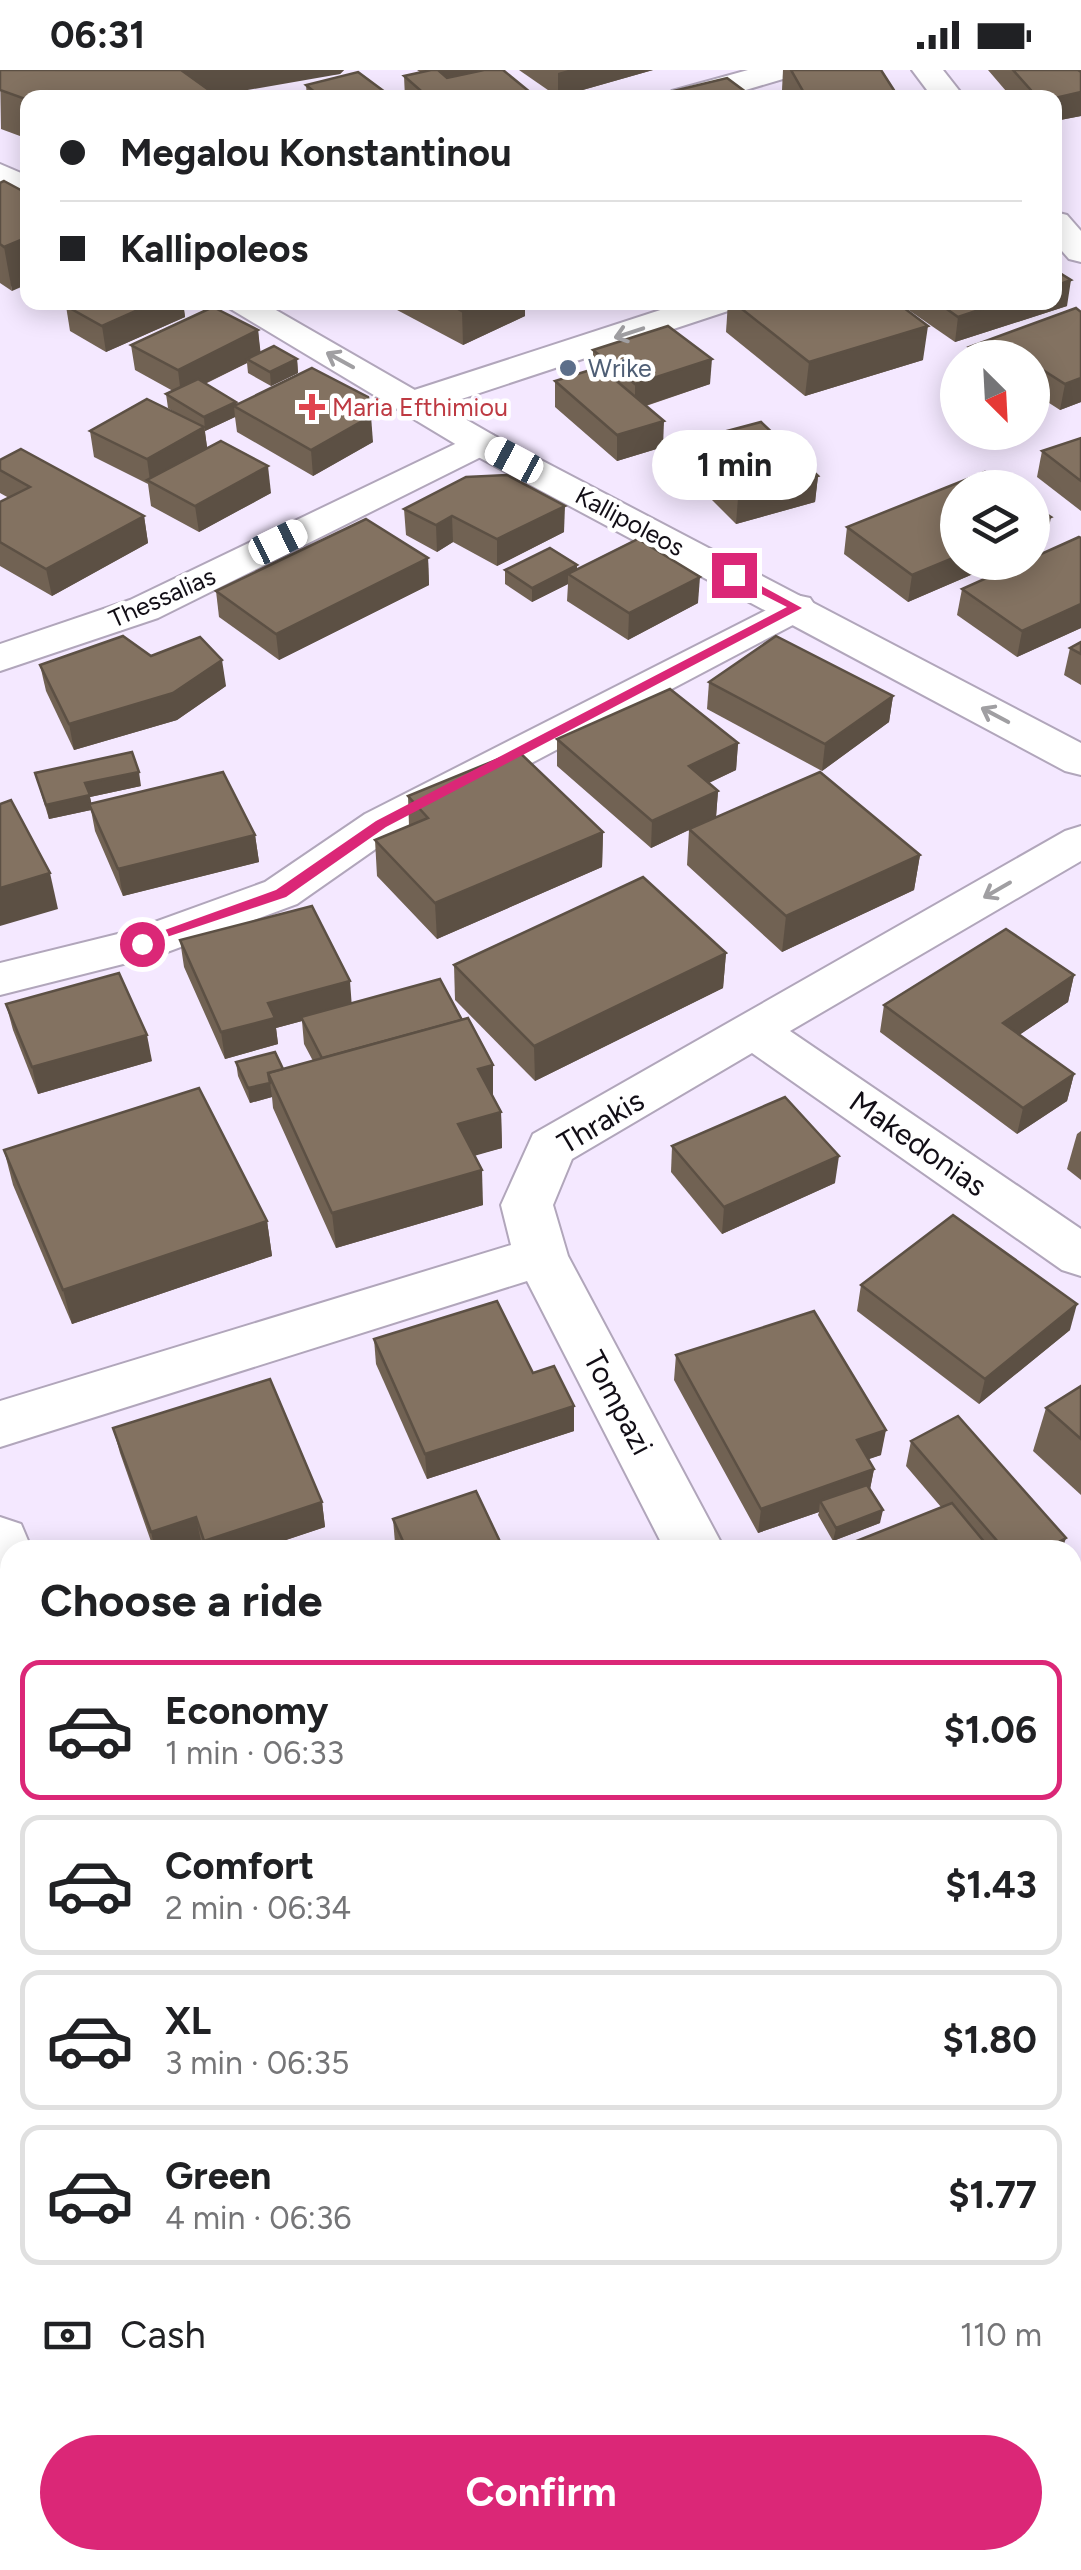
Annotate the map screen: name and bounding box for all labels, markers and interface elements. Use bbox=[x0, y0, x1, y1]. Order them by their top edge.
text: 06:31 bbox=[50, 12, 145, 58]
text: Megalou Konstantinou bbox=[120, 130, 512, 176]
text: Kallipoleos bbox=[120, 226, 308, 272]
one-way arrow bbox=[614, 325, 645, 343]
north arrow bbox=[940, 340, 1050, 450]
map controls bbox=[940, 340, 1050, 580]
one-way arrow bbox=[326, 350, 355, 370]
place label: Wrike bbox=[588, 353, 652, 383]
marker: Wrike bbox=[557, 357, 579, 379]
place label: Maria Efthimiou bbox=[332, 392, 508, 422]
marker: Maria Efthimiou bbox=[301, 396, 323, 418]
callout: 1 min bbox=[652, 430, 816, 500]
car bbox=[480, 433, 548, 487]
text: 1 min bbox=[697, 446, 772, 484]
button: layers bbox=[940, 470, 1050, 580]
street label: Kallipoleos bbox=[570, 480, 690, 562]
car bbox=[244, 515, 312, 569]
route end bbox=[712, 553, 757, 598]
street label: Thessalias bbox=[104, 560, 220, 634]
one-way arrow bbox=[981, 704, 1011, 724]
one-way arrow bbox=[983, 880, 1012, 900]
route start bbox=[120, 922, 165, 967]
street label: Thrakis bbox=[551, 1081, 651, 1162]
street label: Makedonias bbox=[842, 1083, 994, 1204]
street label: Tompazi bbox=[576, 1344, 661, 1461]
text: Choose a ride bbox=[40, 1573, 322, 1627]
icon: car bbox=[45, 1685, 135, 1775]
text: Economy bbox=[165, 1688, 328, 1734]
text: $1.06 bbox=[944, 1707, 1037, 1753]
text: 1 min · 06:33 bbox=[165, 1734, 344, 1772]
icon: car bbox=[45, 1840, 135, 1930]
text: Comfort bbox=[165, 1843, 314, 1889]
text: $1.43 bbox=[945, 1862, 1037, 1908]
text: 2 min · 06:34 bbox=[165, 1889, 351, 1927]
icon: car bbox=[45, 1995, 135, 2085]
text: XL bbox=[165, 1998, 211, 2044]
text: $1.80 bbox=[943, 2017, 1037, 2063]
text: 3 min · 06:35 bbox=[165, 2044, 349, 2082]
icon: car bbox=[45, 2150, 135, 2240]
text: Green bbox=[165, 2153, 271, 2199]
text: $1.77 bbox=[948, 2172, 1037, 2218]
text: 4 min · 06:36 bbox=[165, 2199, 351, 2237]
icon: cash bbox=[40, 2308, 95, 2363]
text: Cash bbox=[120, 2312, 206, 2358]
text: 110 m bbox=[960, 2316, 1042, 2354]
button: Confirm bbox=[40, 2435, 1042, 2550]

